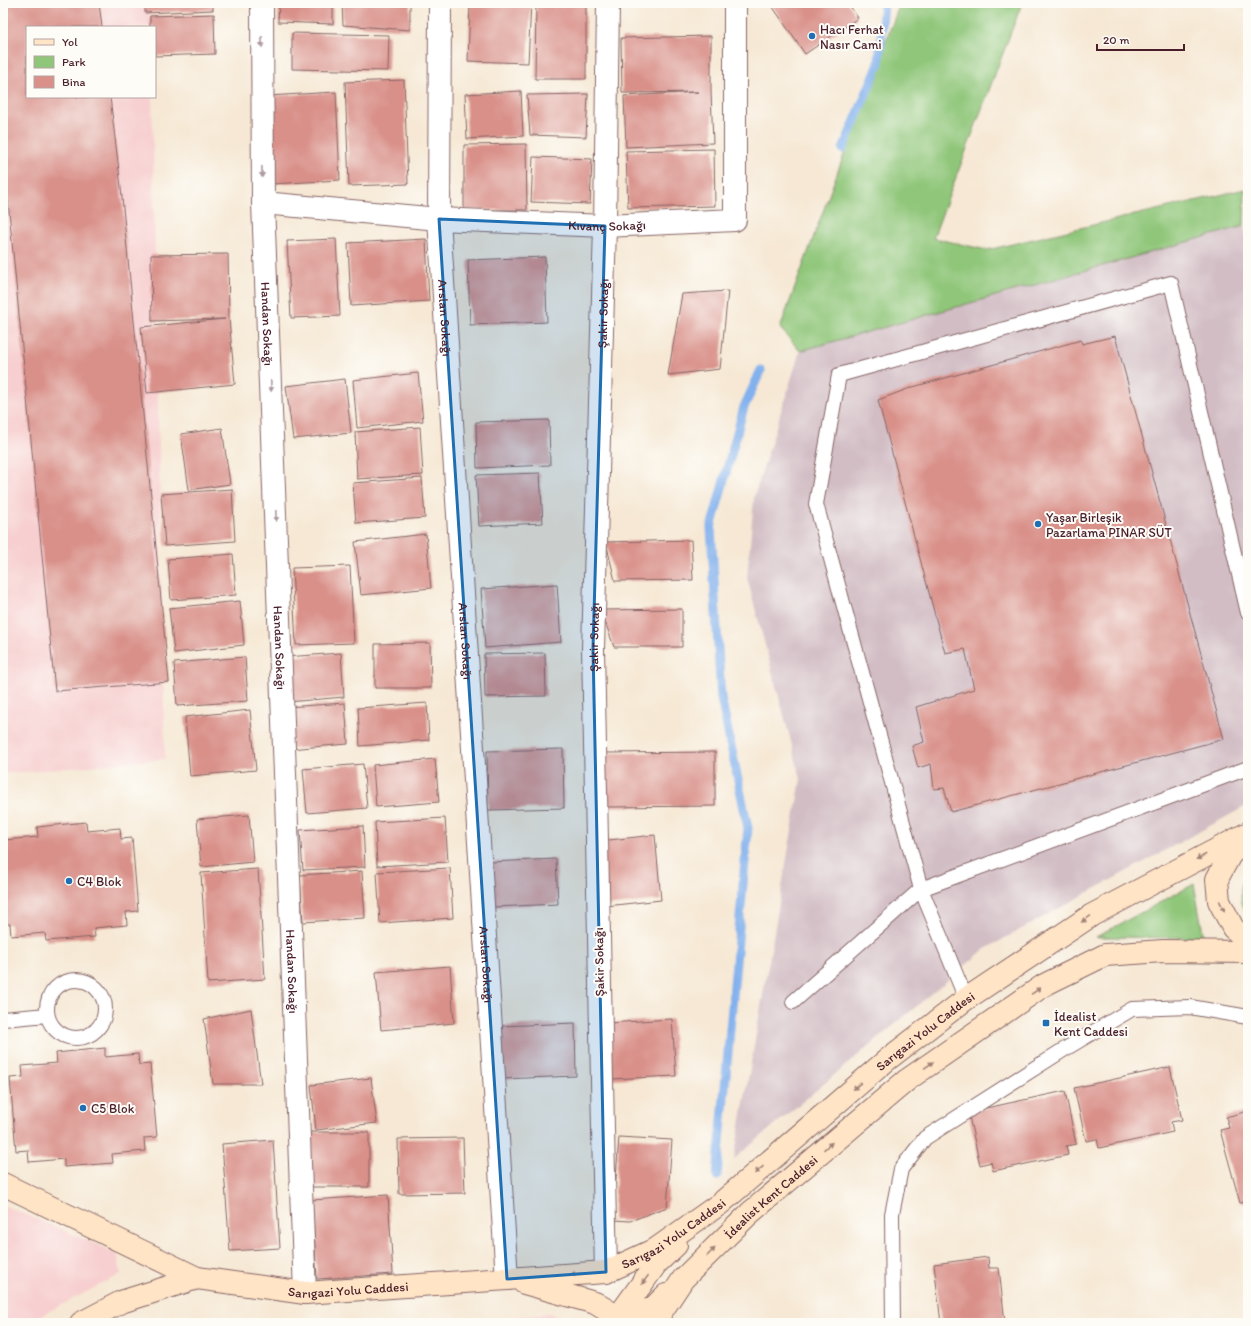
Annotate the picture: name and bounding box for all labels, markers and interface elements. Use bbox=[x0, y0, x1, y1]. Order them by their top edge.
place label: Hacı Ferhat Nasır Cami bbox=[820, 22, 884, 52]
legend bbox=[26, 26, 156, 98]
scale bar bbox=[1097, 26, 1184, 52]
marker: Hacı Ferhat Nasır Cami bbox=[807, 31, 817, 41]
text: 20 m bbox=[1103, 33, 1130, 47]
text: Yol bbox=[62, 35, 78, 49]
one-way arrow bbox=[259, 36, 265, 49]
text: Park bbox=[62, 55, 86, 69]
text: Bina bbox=[62, 75, 86, 89]
one-way arrow bbox=[259, 166, 265, 179]
street label: Kıvanç Sokağı bbox=[568, 217, 646, 234]
street label: Şakir Sokağı bbox=[594, 278, 611, 348]
street label: Arslan Sokağı bbox=[435, 279, 455, 357]
street label: Handan Sokağı bbox=[259, 282, 277, 366]
one-way arrow bbox=[267, 380, 274, 392]
one-way arrow bbox=[272, 510, 279, 522]
place label: Yaşar Birleşik Pazarlama PINAR SÜT bbox=[1046, 510, 1172, 540]
marker: Yaşar Birleşik Pazarlama PINAR SÜT bbox=[1033, 519, 1043, 529]
street label: Arslan Sokağı bbox=[456, 602, 476, 680]
street label: Şakir Sokağı bbox=[585, 602, 602, 672]
street label: Handan Sokağı bbox=[271, 605, 289, 690]
one-way arrow bbox=[1195, 854, 1207, 861]
place label: C4 Blok bbox=[77, 874, 122, 889]
marker: C4 Blok bbox=[64, 876, 74, 886]
one-way arrow bbox=[1219, 900, 1225, 912]
one-way arrow bbox=[1081, 915, 1092, 922]
street label: Arslan Sokağı bbox=[477, 925, 497, 1004]
street label: Şakir Sokağı bbox=[591, 927, 607, 997]
street label: Handan Sokağı bbox=[283, 929, 302, 1014]
one-way arrow bbox=[1031, 987, 1042, 995]
street label: Sarıgazi Yolu Caddesi bbox=[873, 988, 977, 1074]
place label: İdealist Kent Caddesi bbox=[1054, 1009, 1128, 1039]
marker: İdealist Kent Caddesi bbox=[1041, 1018, 1051, 1028]
one-way arrow bbox=[924, 1061, 935, 1069]
one-way arrow bbox=[852, 1081, 863, 1090]
place label: C5 Blok bbox=[91, 1101, 135, 1116]
marker: C5 Blok bbox=[78, 1103, 88, 1113]
one-way arrow bbox=[823, 1142, 834, 1151]
street label: İdealist Kent Caddesi bbox=[721, 1152, 820, 1242]
one-way arrow bbox=[753, 1166, 764, 1175]
street label: Sarıgazi Yolu Caddesi bbox=[619, 1195, 728, 1272]
one-way arrow bbox=[706, 1247, 716, 1257]
one-way arrow bbox=[570, 1271, 582, 1278]
one-way arrow bbox=[641, 1275, 649, 1286]
street label: Sarıgazi Yolu Caddesi bbox=[287, 1278, 409, 1301]

